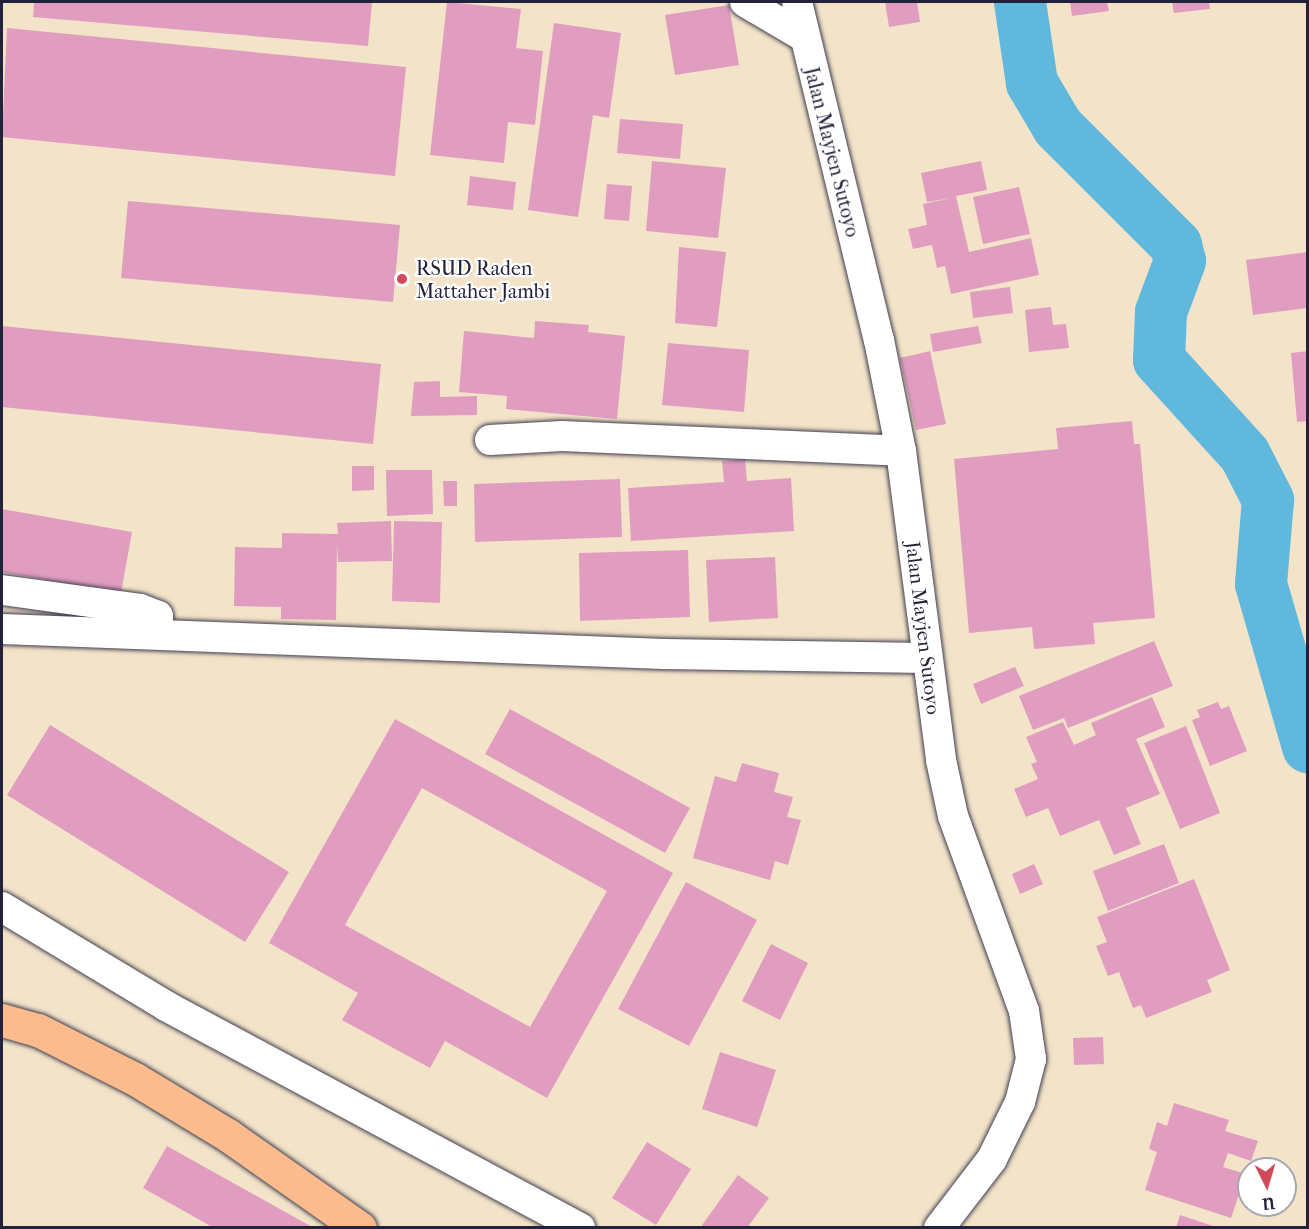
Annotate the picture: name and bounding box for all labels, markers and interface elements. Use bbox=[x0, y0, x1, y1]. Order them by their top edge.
street label: Jalan Mayjen Sutoyo bbox=[799, 65, 865, 239]
place label: RSUD Raden Mattaher Jambi bbox=[416, 256, 550, 303]
marker: RSUD Raden Mattaher Jambi bbox=[393, 270, 411, 288]
street label: Jalan Mayjen Sutoyo bbox=[900, 540, 946, 716]
north arrow bbox=[1237, 1157, 1297, 1217]
text: U bbox=[1261, 1193, 1275, 1213]

